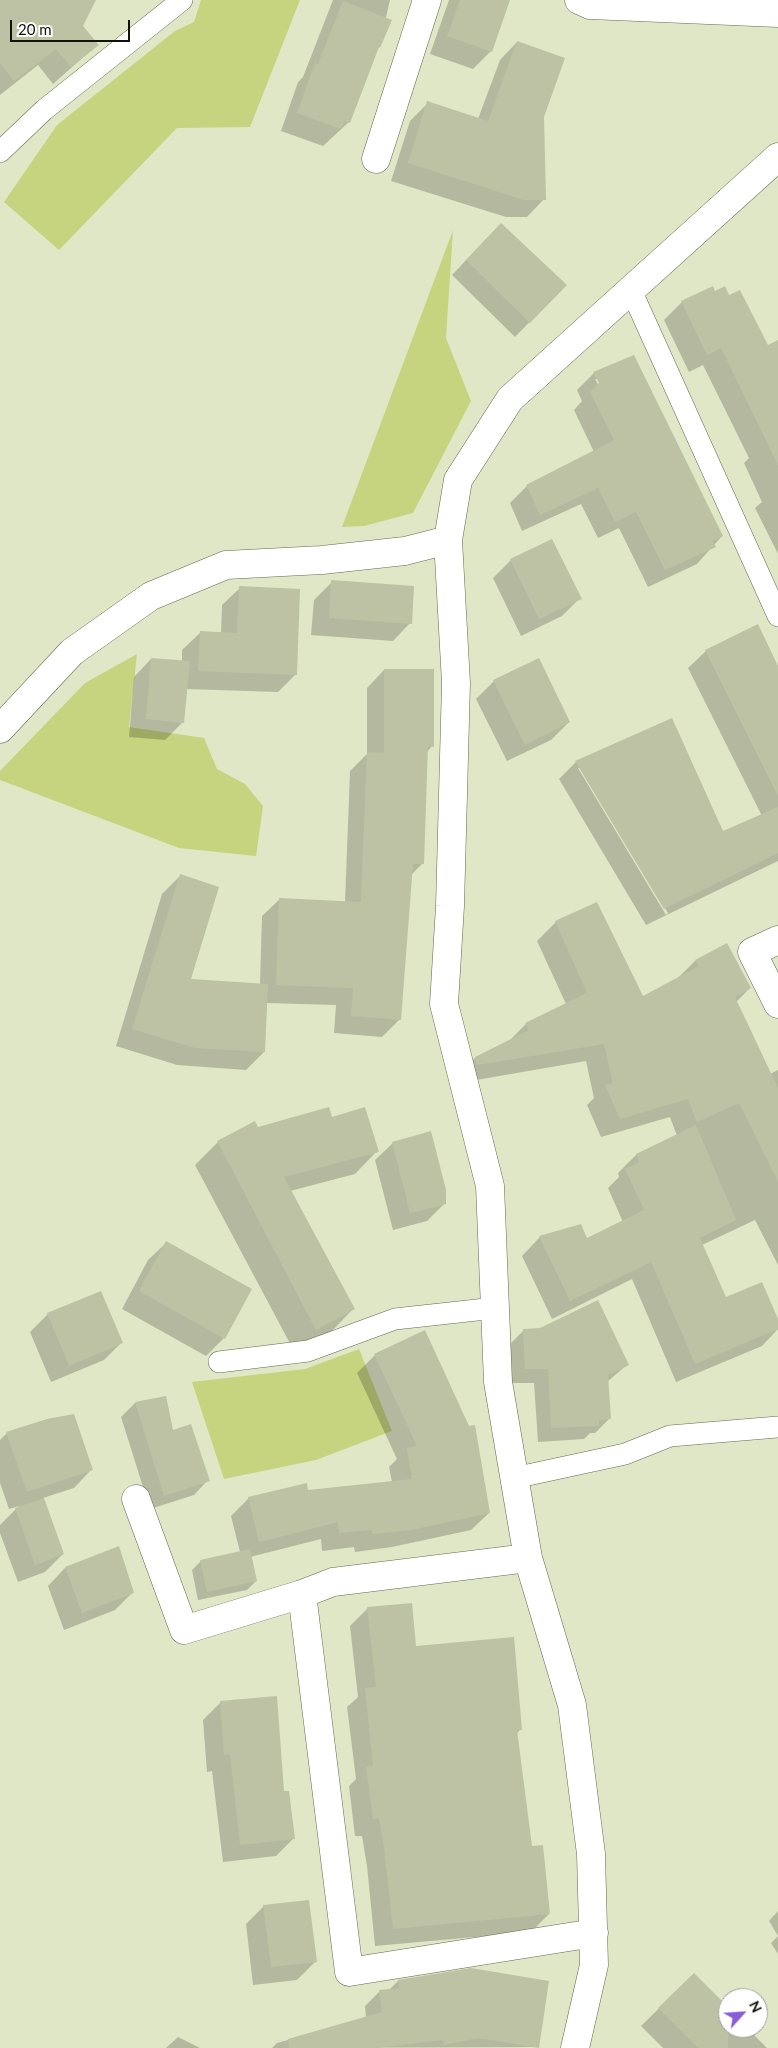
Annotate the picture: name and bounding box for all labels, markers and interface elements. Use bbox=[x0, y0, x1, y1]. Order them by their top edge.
scale bar bbox=[12, 10, 132, 42]
text: 20 m bbox=[18, 20, 52, 38]
north arrow bbox=[718, 1988, 768, 2038]
text: N bbox=[746, 1998, 766, 2015]

